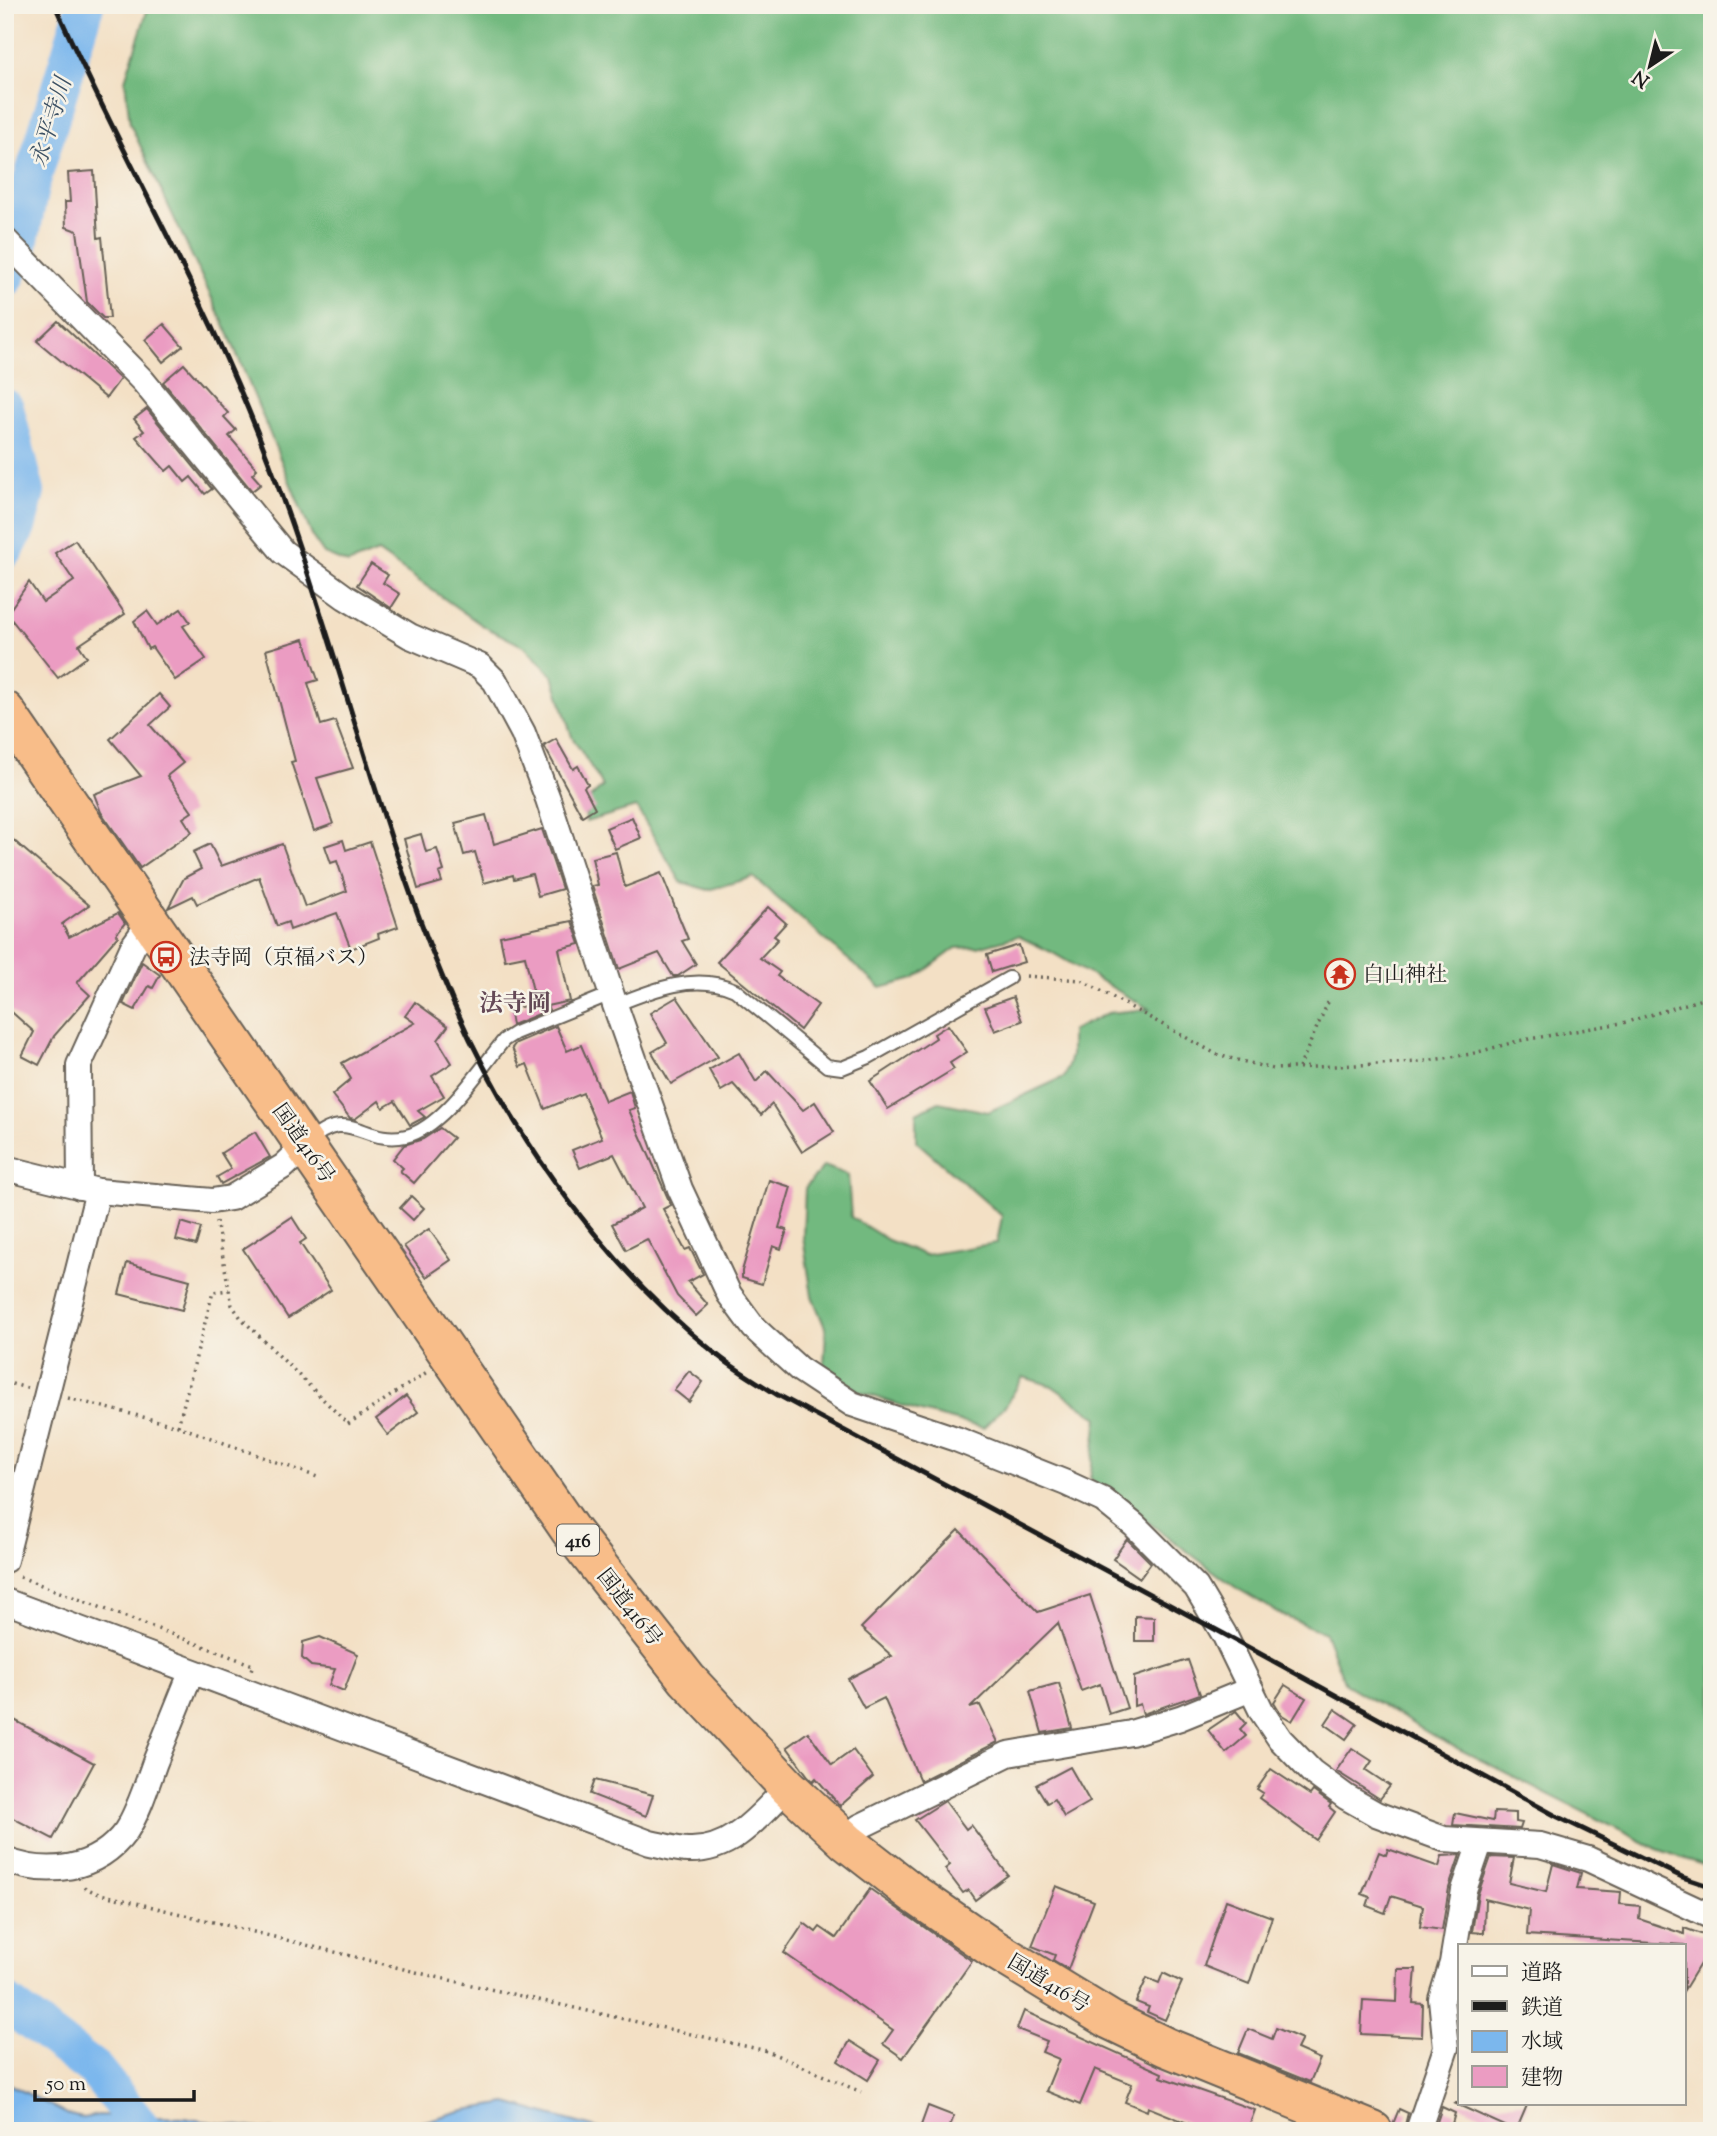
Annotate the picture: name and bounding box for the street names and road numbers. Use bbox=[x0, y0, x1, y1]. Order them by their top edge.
street label: 国道416号 bbox=[264, 1098, 341, 1190]
road number: 416 bbox=[557, 1524, 599, 1556]
street label: 国道416号 bbox=[589, 1563, 668, 1653]
street label: 国道416号 bbox=[1001, 1948, 1095, 2021]

